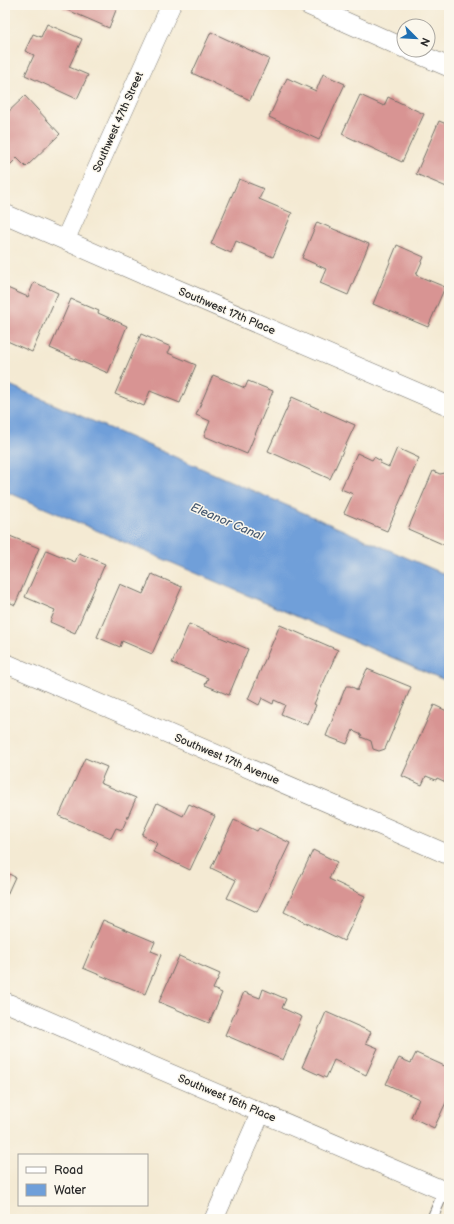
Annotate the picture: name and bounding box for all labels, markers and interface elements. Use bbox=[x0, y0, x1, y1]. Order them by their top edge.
north arrow bbox=[396, 18, 436, 58]
text: N bbox=[417, 35, 432, 48]
street label: Southwest 47th Street bbox=[90, 69, 146, 174]
street label: Southwest 17th Place bbox=[177, 285, 278, 337]
water label: Eleanor Canal bbox=[188, 500, 267, 544]
street label: Southwest 17th Avenue bbox=[172, 731, 282, 787]
street label: Southwest 16th Place bbox=[176, 1071, 278, 1125]
legend bbox=[18, 1154, 148, 1206]
text: Road bbox=[54, 1163, 83, 1178]
text: Water bbox=[54, 1183, 86, 1198]

